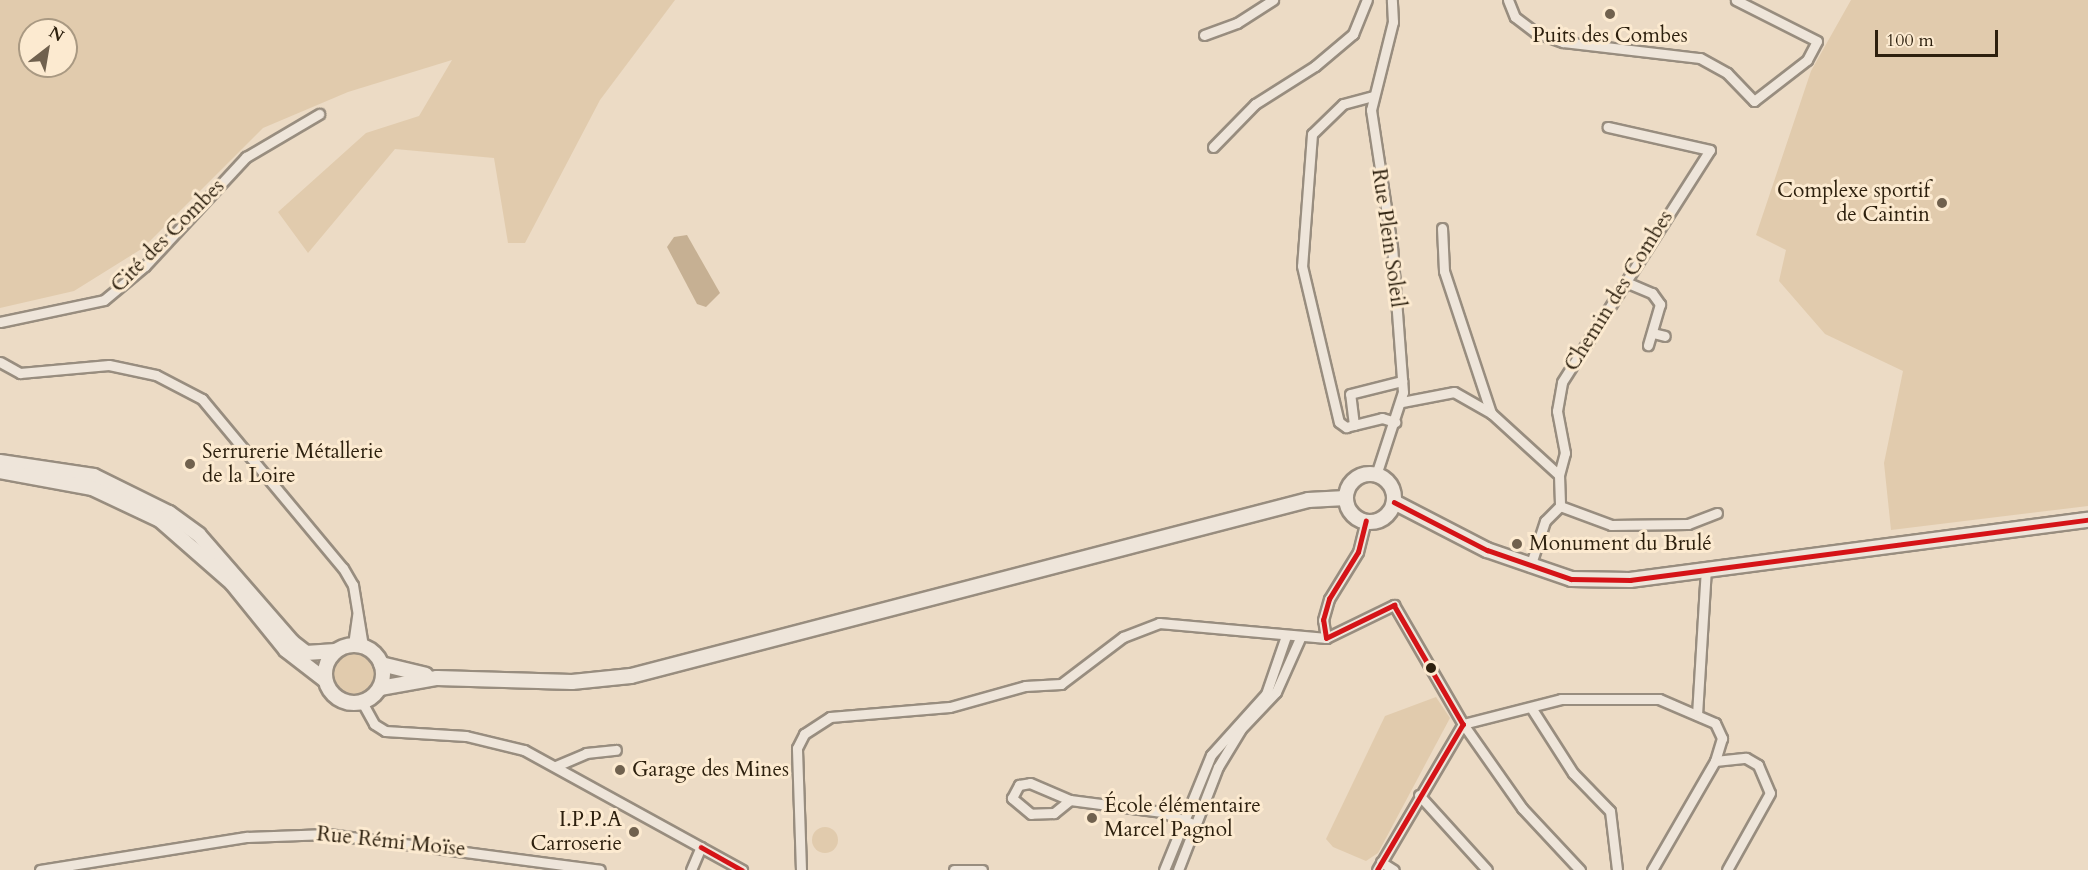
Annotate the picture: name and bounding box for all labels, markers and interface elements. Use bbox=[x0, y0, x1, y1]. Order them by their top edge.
marker: Puits des Combes bbox=[1603, 7, 1617, 21]
north arrow bbox=[18, 18, 78, 78]
scale bar bbox=[1878, 18, 2001, 56]
text: N bbox=[45, 21, 68, 47]
place label: Puits des Combes bbox=[1532, 23, 1688, 49]
text: 100 m bbox=[1886, 28, 1934, 53]
street label: Rue Plein Soleil bbox=[1366, 167, 1410, 309]
street label: Cité des Combes bbox=[106, 174, 230, 298]
place label: Complexe sportif de Caintin bbox=[1777, 178, 1930, 228]
marker: Complexe sportif de Caintin bbox=[1935, 196, 1949, 210]
street label: Chemin des Combes bbox=[1559, 206, 1679, 376]
place label: Serrurerie Métallerie de la Loire bbox=[202, 439, 383, 489]
marker: Serrurerie Métallerie de la Loire bbox=[183, 457, 197, 471]
place label: Monument du Brulé bbox=[1529, 531, 1712, 557]
marker: Monument du Brulé bbox=[1510, 537, 1524, 551]
unlabelled marker bbox=[1425, 662, 1437, 674]
place label: Garage des Mines bbox=[632, 757, 789, 783]
marker: Garage des Mines bbox=[613, 763, 627, 777]
place label: École élémentaire Marcel Pagnol bbox=[1104, 793, 1261, 843]
place label: I.P.P.A Carroserie bbox=[531, 807, 622, 857]
marker: École élémentaire Marcel Pagnol bbox=[1085, 811, 1099, 825]
street label: Rue Rémi Moïse bbox=[315, 822, 467, 862]
marker: I.P.P.A Carroserie bbox=[627, 825, 641, 839]

